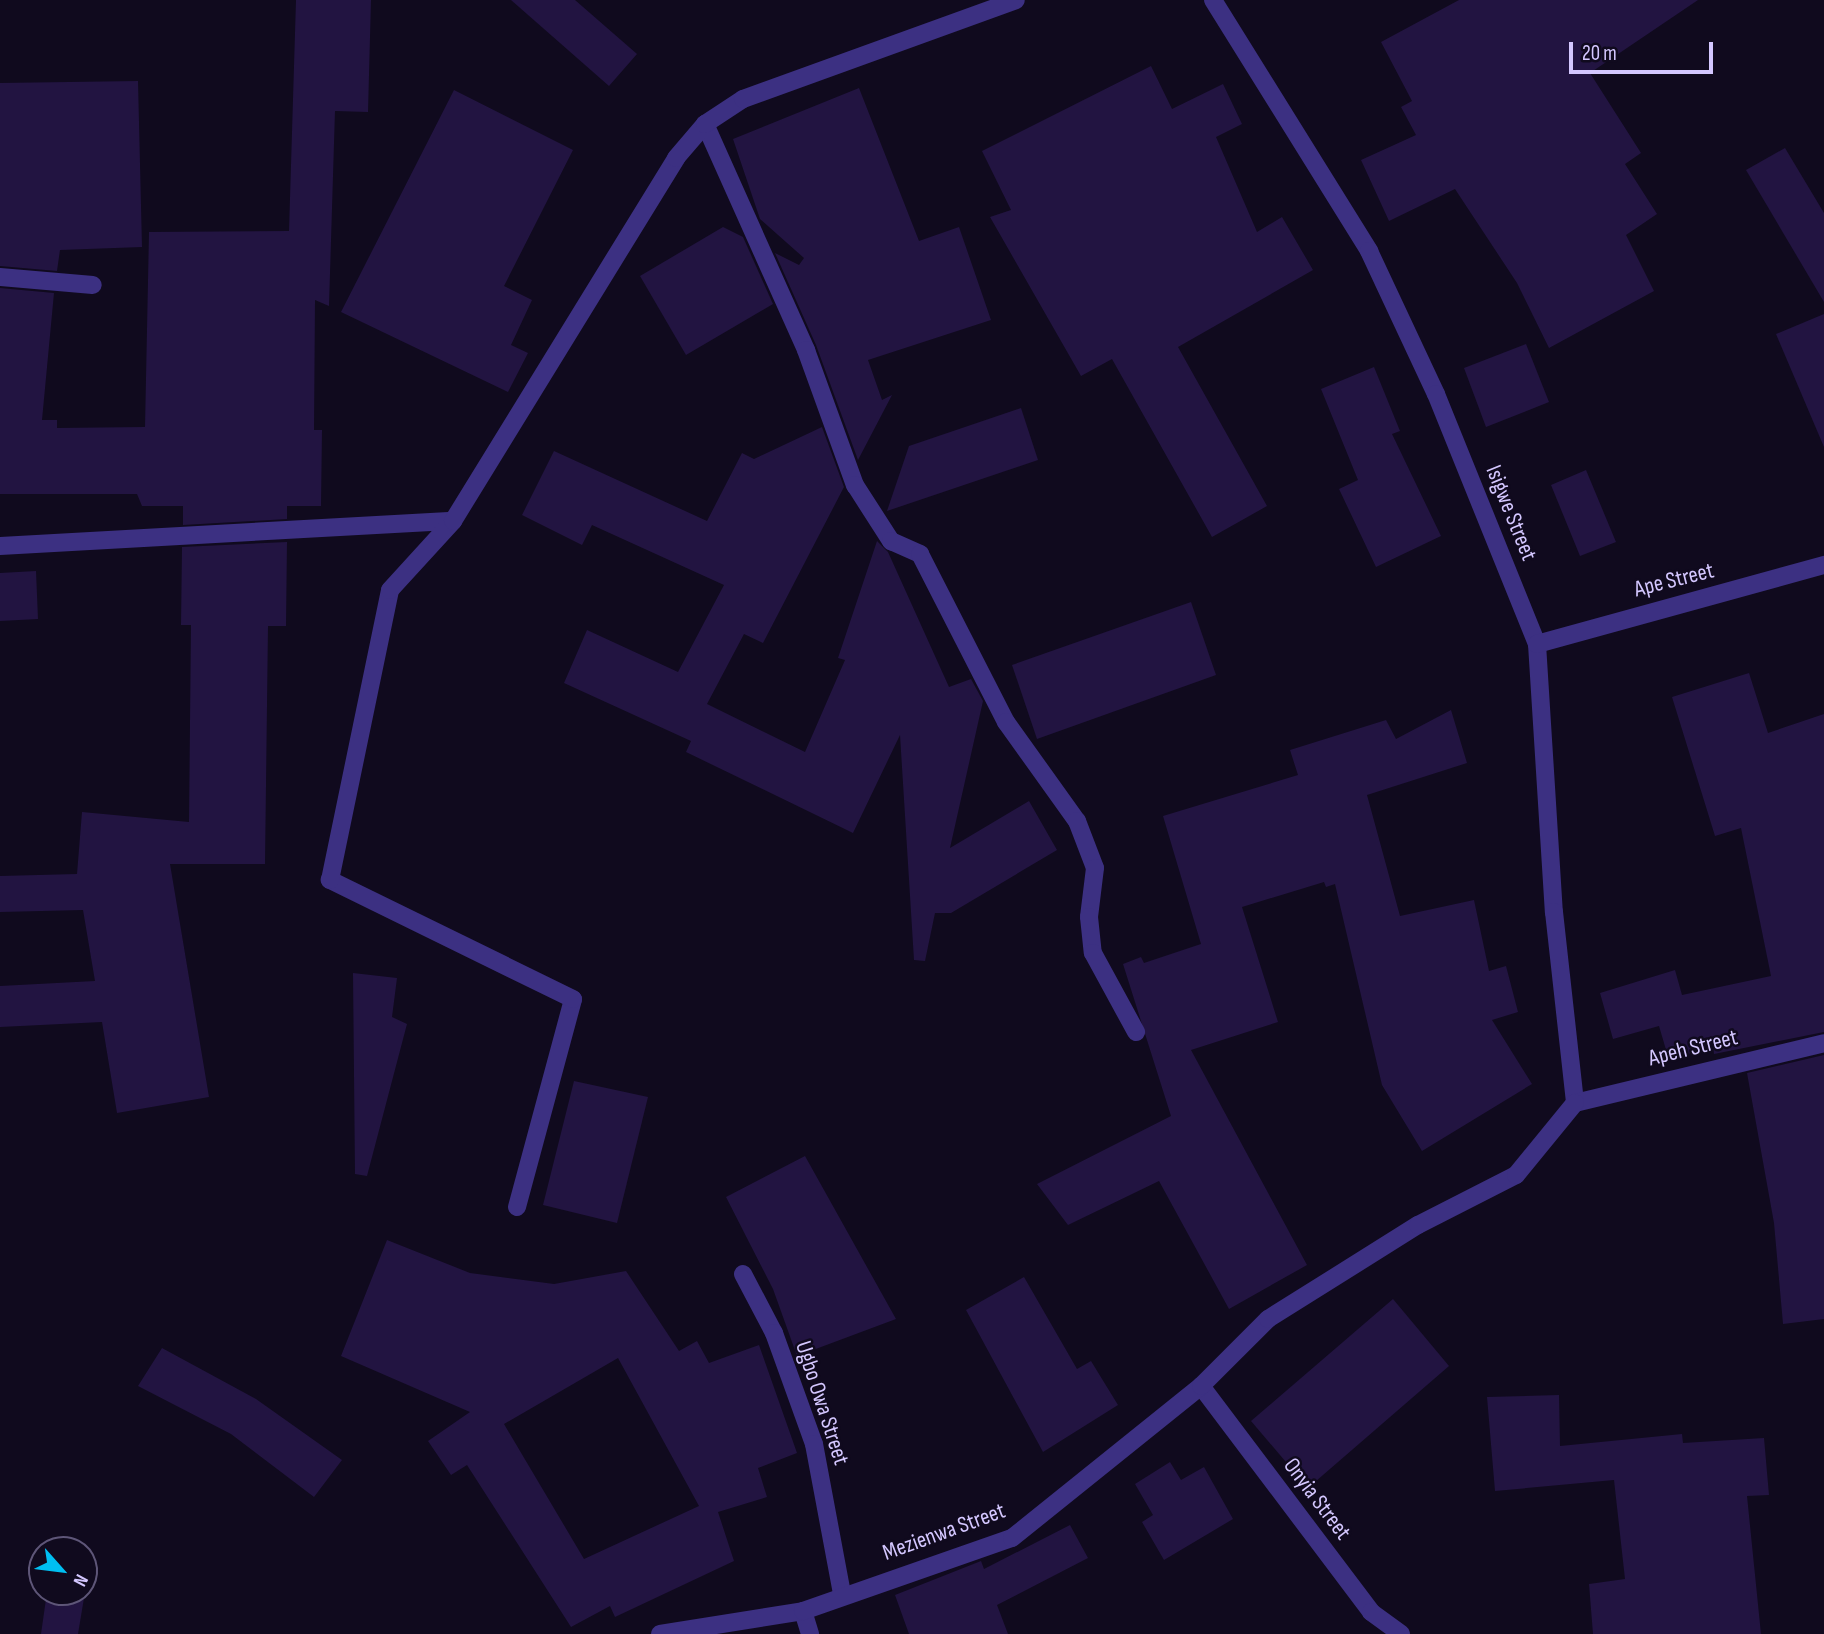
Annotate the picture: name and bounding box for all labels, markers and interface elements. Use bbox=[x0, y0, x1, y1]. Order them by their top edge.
scale bar bbox=[1572, 28, 1716, 72]
text: 20 m bbox=[1582, 41, 1617, 66]
street label: Isigwe Street bbox=[1479, 461, 1543, 565]
street label: Ape Street bbox=[1631, 557, 1717, 603]
street label: Apeh Street bbox=[1645, 1024, 1741, 1072]
street label: Ugbo Owa Street bbox=[789, 1338, 855, 1468]
street label: Onyia Street bbox=[1277, 1453, 1357, 1545]
street label: Mezienwa Street bbox=[879, 1497, 1009, 1567]
north arrow bbox=[28, 1536, 98, 1606]
text: N bbox=[68, 1570, 93, 1590]

